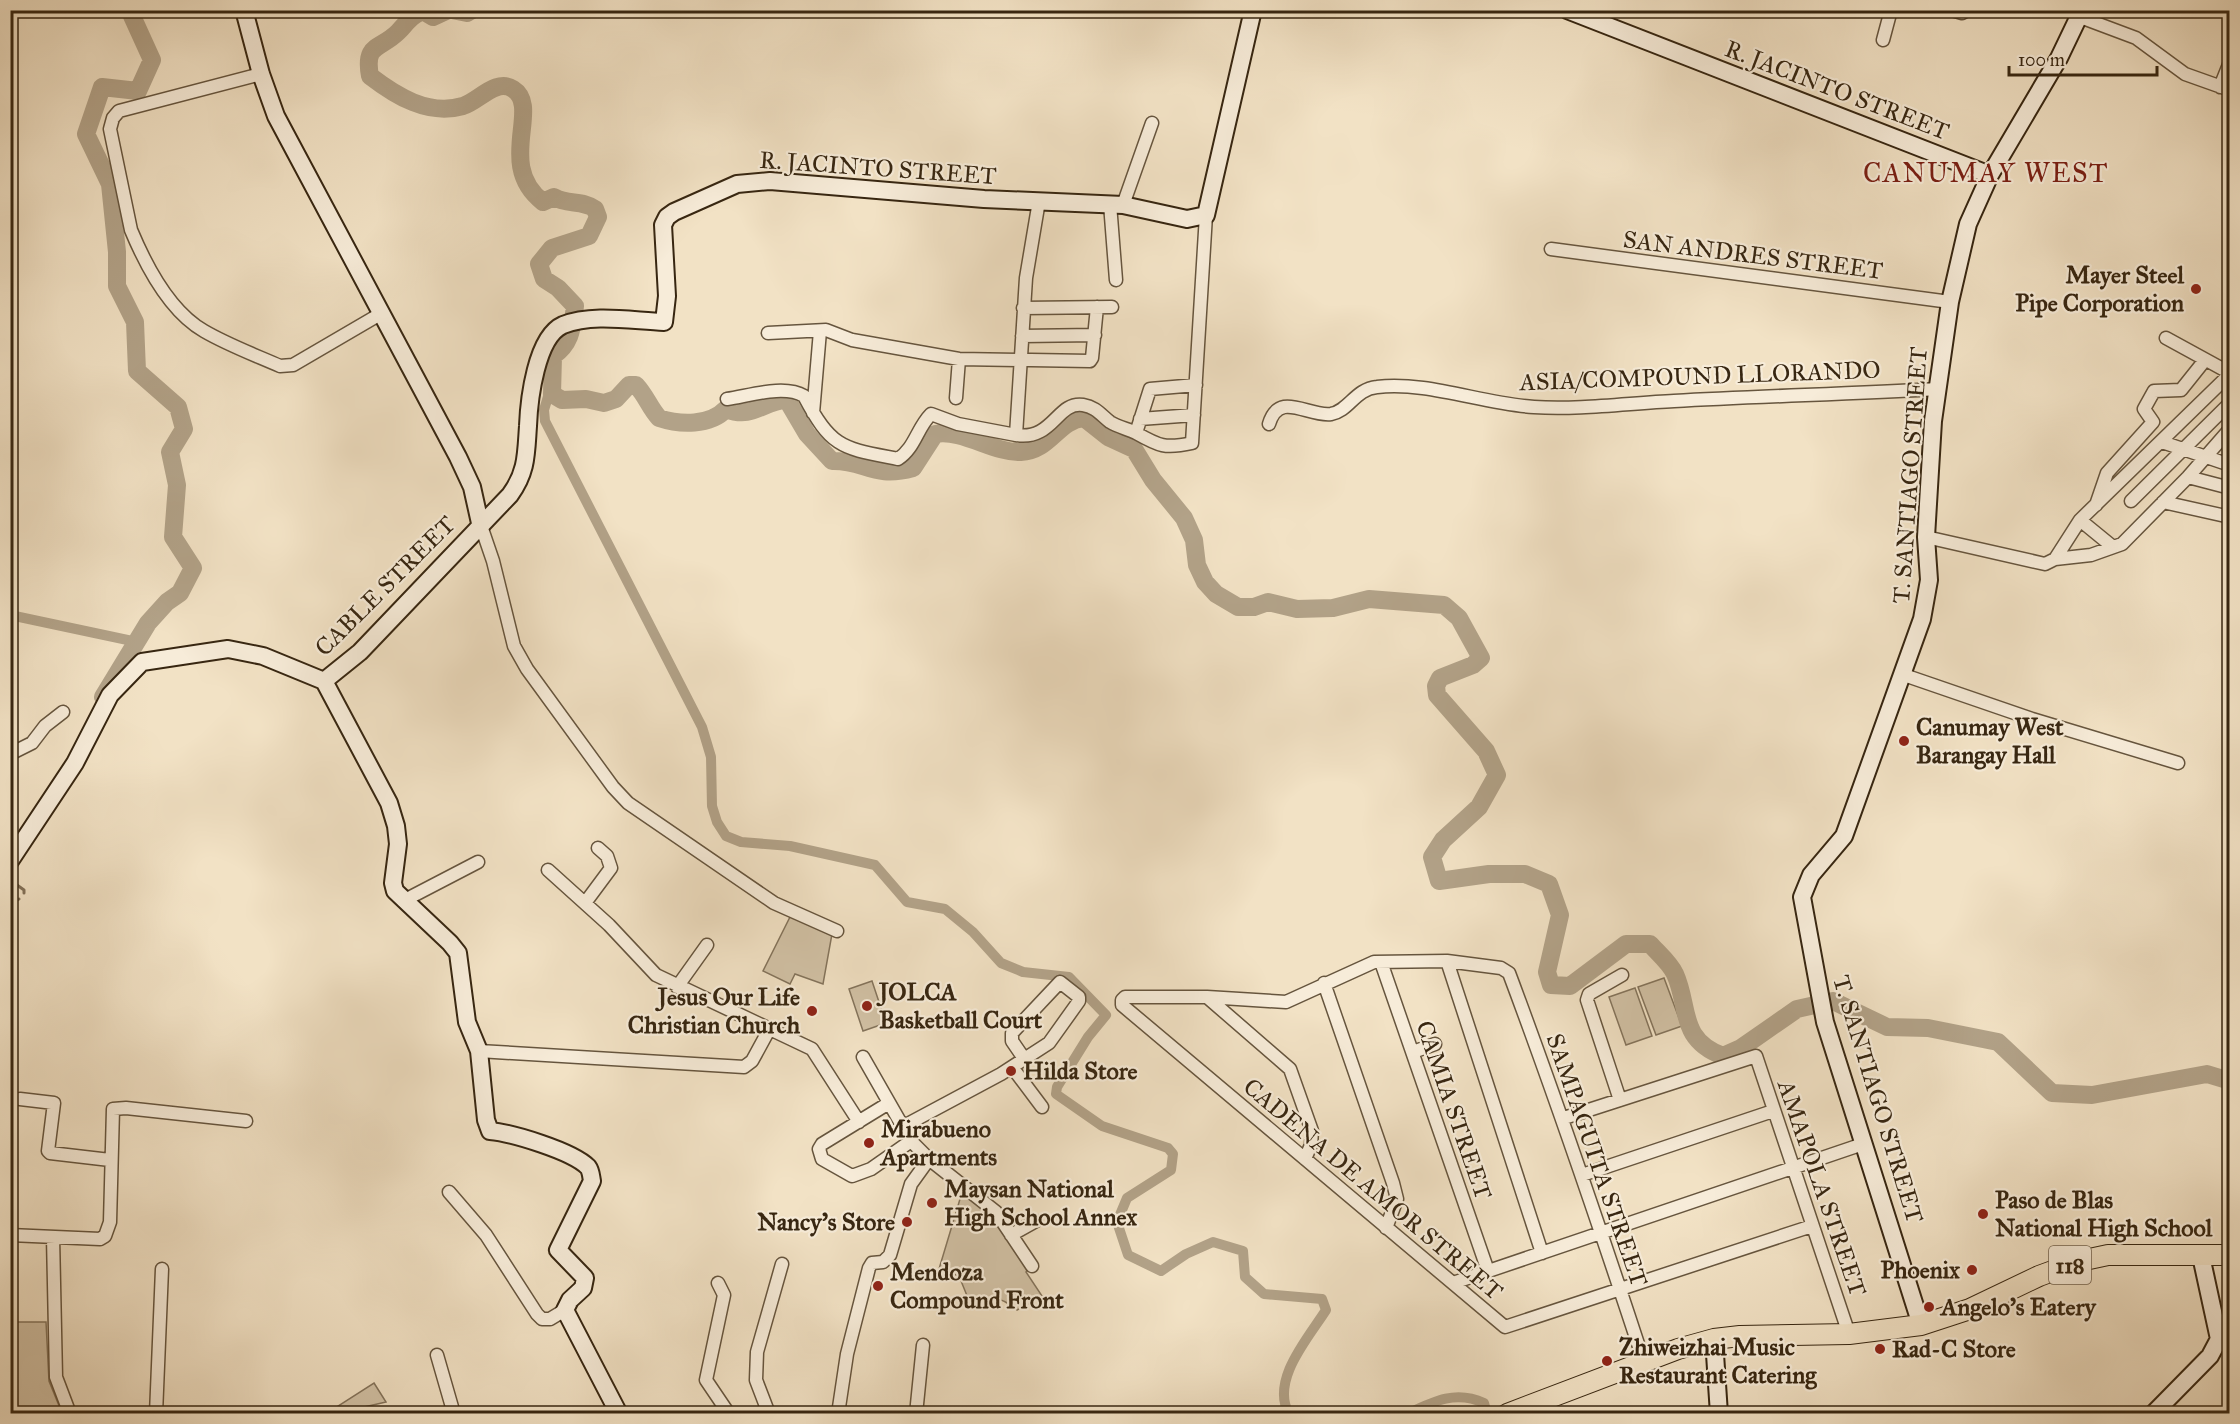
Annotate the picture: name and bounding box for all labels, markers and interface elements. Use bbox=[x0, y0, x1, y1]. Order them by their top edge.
street label: R. JACINTO STREET bbox=[1721, 33, 1953, 147]
scale bar bbox=[2009, 39, 2158, 77]
text: 100 m bbox=[2018, 49, 2065, 71]
street label: R. JACINTO STREET bbox=[758, 145, 998, 191]
district label: CANUMAY WEST bbox=[1863, 156, 2109, 189]
street label: SAN ANDRES STREET bbox=[1621, 224, 1885, 286]
place label: Mayer Steel Pipe Corporation bbox=[2015, 260, 2185, 318]
marker: Mayer Steel Pipe Corporation bbox=[2189, 282, 2203, 296]
street label: T. SANTIAGO STREET bbox=[1886, 346, 1934, 604]
street label: ASIA/COMPOUND LLORANDO bbox=[1518, 355, 1881, 397]
street label: CABLE STREET bbox=[309, 510, 461, 662]
place label: Canumay West Barangay Hall bbox=[1916, 712, 2064, 770]
marker: Canumay West Barangay Hall bbox=[1897, 734, 1911, 748]
street label: T. SANTIAGO STREET bbox=[1826, 972, 1930, 1226]
place label: JOLCA Basketball Court bbox=[876, 977, 1042, 1035]
place label: Jesus Our Life Christian Church bbox=[628, 982, 801, 1040]
marker: JOLCA Basketball Court bbox=[860, 999, 874, 1013]
marker: Jesus Our Life Christian Church bbox=[805, 1004, 819, 1018]
street label: CAMIA STREET bbox=[1409, 1017, 1499, 1203]
street label: SAMPAGUITA STREET bbox=[1540, 1030, 1654, 1290]
place label: Hilda Store bbox=[1023, 1056, 1137, 1086]
marker: Hilda Store bbox=[1004, 1064, 1018, 1078]
street label: CADENA DE AMOR STREET bbox=[1237, 1072, 1509, 1306]
street label: AMAPOLA STREET bbox=[1771, 1075, 1873, 1300]
place label: Mirabueno Apartments bbox=[879, 1114, 997, 1172]
marker: Mirabueno Apartments bbox=[862, 1136, 876, 1150]
place label: Maysan National High School Annex bbox=[944, 1174, 1137, 1232]
place label: Paso de Blas National High School bbox=[1995, 1185, 2213, 1243]
marker: Maysan National High School Annex bbox=[925, 1196, 939, 1210]
place label: Nancy's Store bbox=[757, 1207, 895, 1237]
marker: Paso de Blas National High School bbox=[1976, 1207, 1990, 1221]
marker: Nancy's Store bbox=[900, 1215, 914, 1229]
road number: 118 bbox=[2049, 1246, 2091, 1284]
place label: Phoenix bbox=[1880, 1255, 1960, 1285]
place label: Mendoza Compound Front bbox=[890, 1257, 1064, 1315]
marker: Phoenix bbox=[1965, 1263, 1979, 1277]
marker: Mendoza Compound Front bbox=[871, 1279, 885, 1293]
place label: Angelo's Eatery bbox=[1939, 1292, 2098, 1322]
marker: Angelo's Eatery bbox=[1922, 1300, 1936, 1314]
place label: Zhiweizhai Music Restaurant Catering bbox=[1619, 1332, 1817, 1390]
place label: Rad-C Store bbox=[1892, 1334, 2016, 1364]
marker: Rad-C Store bbox=[1873, 1342, 1887, 1356]
marker: Zhiweizhai Music Restaurant Catering bbox=[1600, 1354, 1614, 1368]

